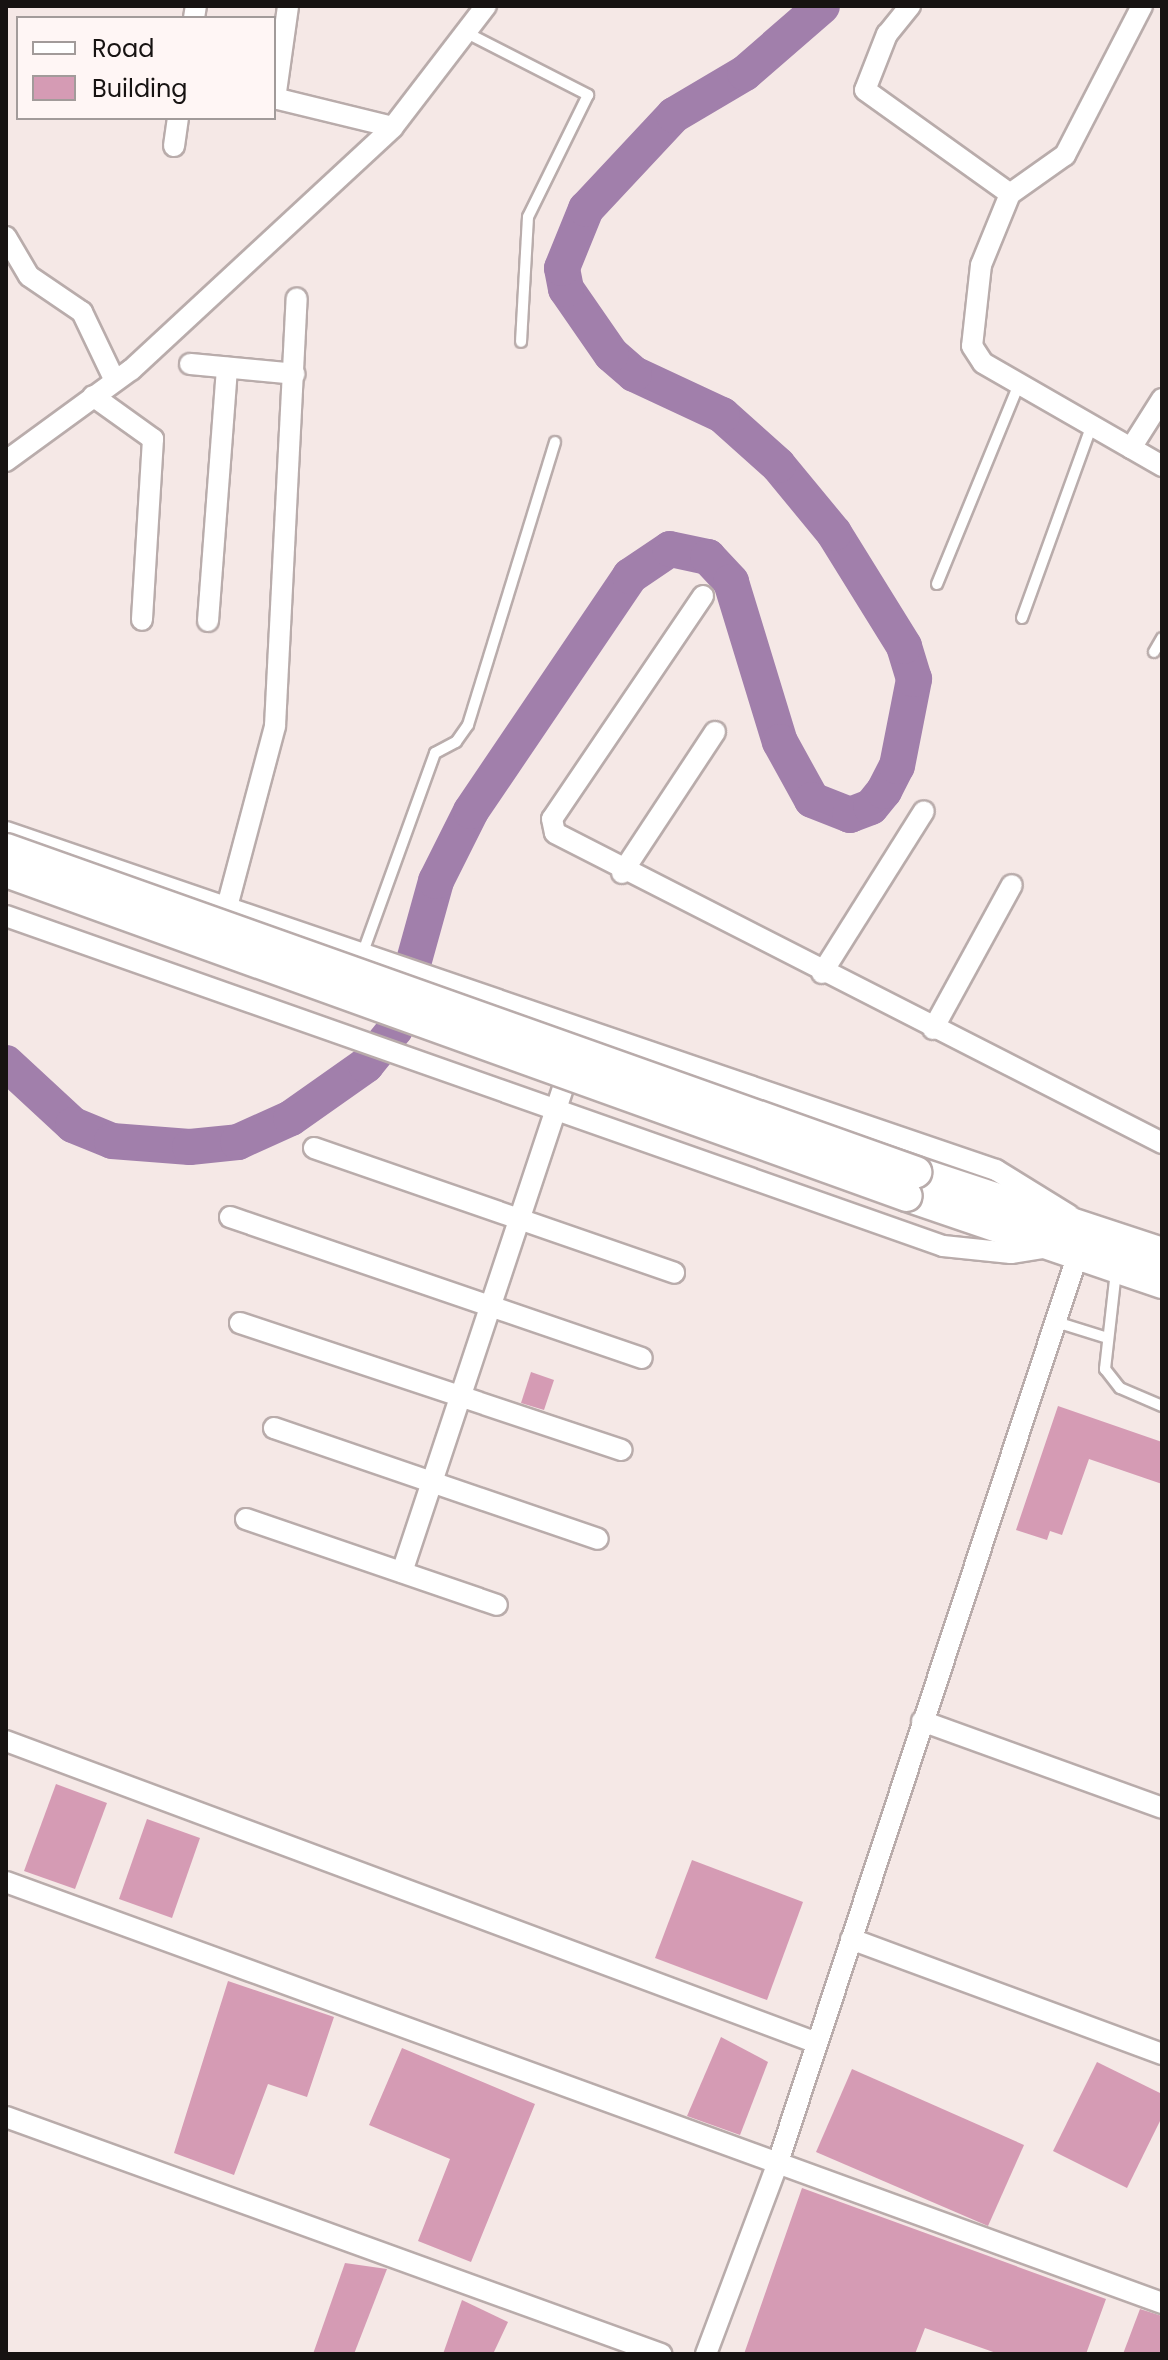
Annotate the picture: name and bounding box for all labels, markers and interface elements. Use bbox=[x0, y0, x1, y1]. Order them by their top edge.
legend bbox=[16, 16, 276, 120]
text: Road bbox=[92, 32, 154, 65]
text: Building bbox=[92, 72, 188, 105]

